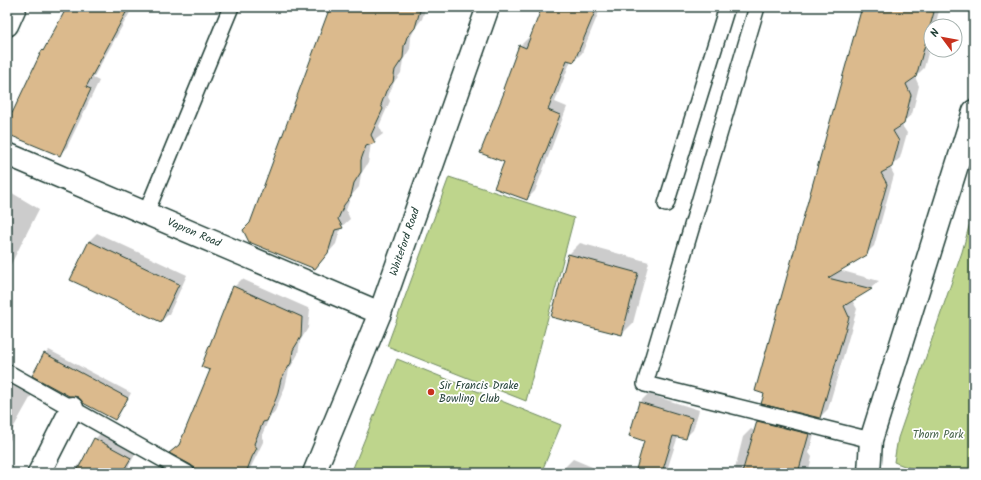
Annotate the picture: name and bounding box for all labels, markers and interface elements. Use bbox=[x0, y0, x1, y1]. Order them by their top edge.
north arrow bbox=[923, 18, 963, 58]
text: N bbox=[926, 25, 945, 41]
street label: Whiteford Road bbox=[385, 205, 425, 279]
street label: Vapron Road bbox=[164, 214, 224, 253]
place label: Sir Francis Drake Bowling Club bbox=[439, 377, 519, 408]
marker: Sir Francis Drake Bowling Club bbox=[426, 387, 436, 397]
park label: Thorn Park bbox=[913, 426, 964, 444]

